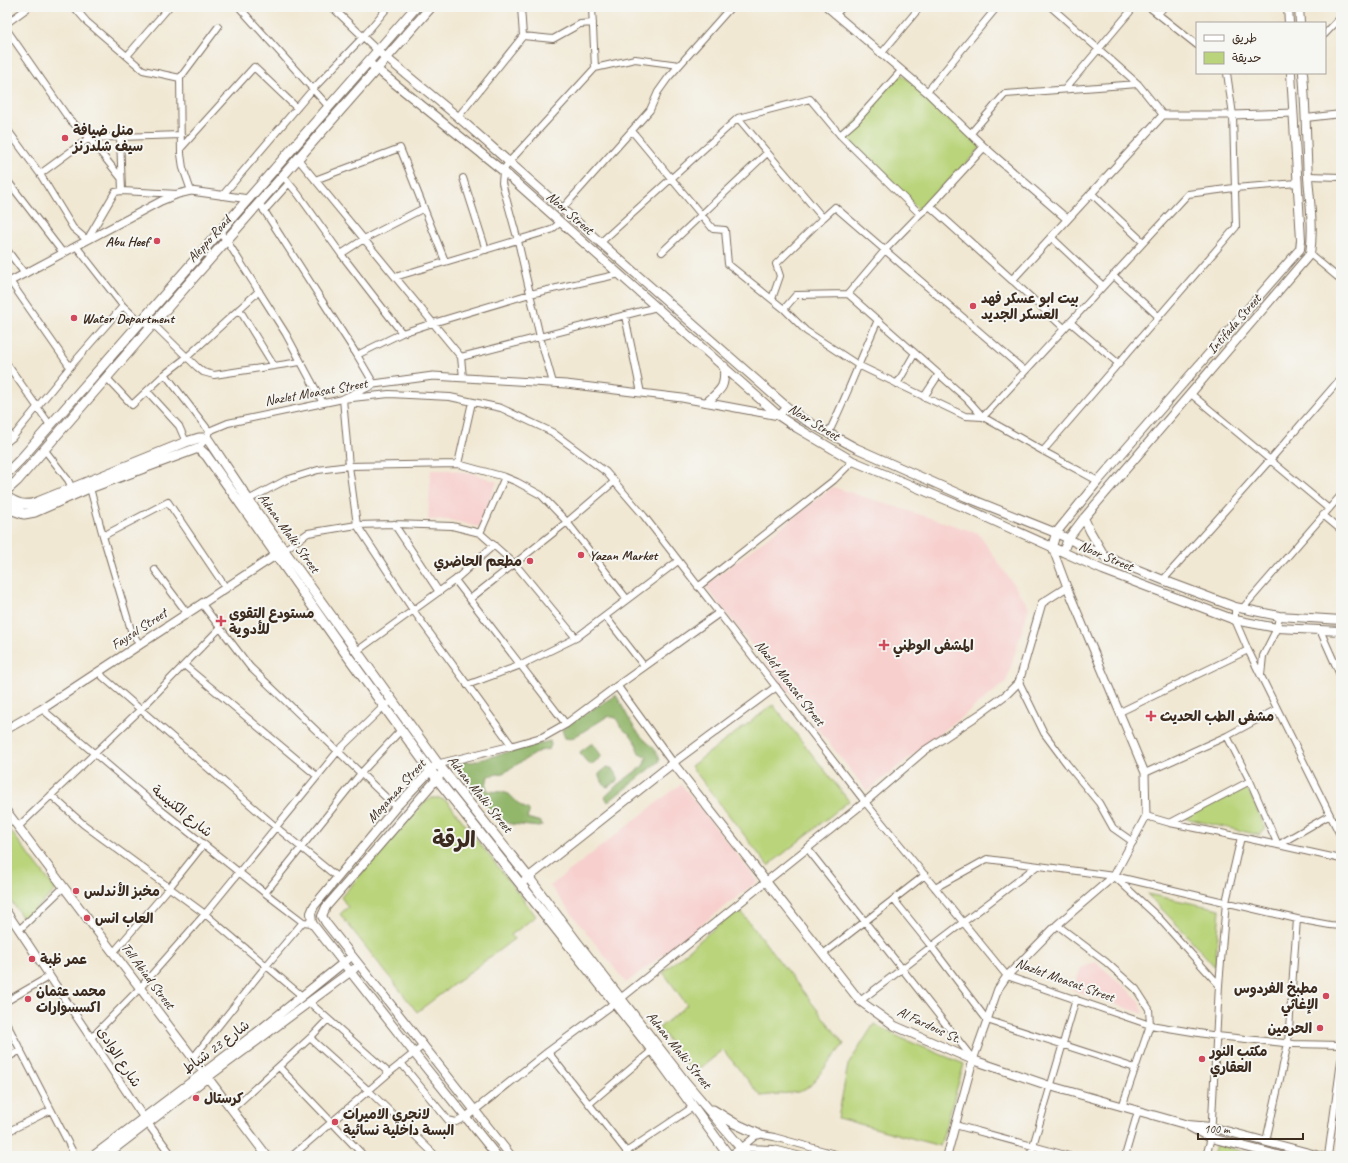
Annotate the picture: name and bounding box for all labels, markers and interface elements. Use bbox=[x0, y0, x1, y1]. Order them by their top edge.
legend bbox=[1196, 22, 1326, 74]
text: طريق bbox=[1232, 30, 1257, 46]
text: حديقة bbox=[1232, 50, 1261, 66]
place label: منل ضيافة سيف شلدرنز bbox=[71, 122, 143, 155]
marker: منل ضيافة سيف شلدرنز bbox=[60, 133, 70, 143]
street label: Noor Street bbox=[543, 188, 598, 239]
street label: Aleppo Road bbox=[184, 210, 236, 266]
place label: Abu Heef bbox=[106, 233, 153, 250]
marker: Abu Heef bbox=[152, 236, 162, 246]
place label: بيت ابو عسكر فهد العسكر الجديد bbox=[981, 290, 1079, 323]
street label: Intifada Street bbox=[1203, 290, 1265, 357]
marker: بيت ابو عسكر فهد العسكر الجديد bbox=[968, 301, 978, 311]
place label: Water Department bbox=[82, 310, 176, 327]
marker: Water Department bbox=[69, 313, 79, 323]
street label: Nazlet Moasat Street bbox=[263, 374, 370, 409]
street label: Noor Street bbox=[785, 400, 844, 445]
street label: Adnan Malki Street bbox=[254, 490, 324, 577]
street label: Noor Street bbox=[1076, 537, 1137, 575]
place label: Yazan Market bbox=[589, 547, 659, 564]
marker: Yazan Market bbox=[576, 550, 586, 560]
place label: مطعم الحاضري bbox=[434, 553, 522, 572]
marker: مطعم الحاضري bbox=[525, 556, 535, 566]
street label: Faysal Street bbox=[108, 603, 172, 653]
place label: مستودع التقوى للأدوية bbox=[229, 605, 314, 638]
marker: مستودع التقوى للأدوية bbox=[216, 616, 226, 626]
street label: Nazlet Moasat Street bbox=[751, 637, 829, 730]
place label: المشفى الوطني bbox=[893, 637, 974, 658]
marker: المشفى الوطني bbox=[878, 639, 890, 651]
place label: مشفى الطب الحديث bbox=[1160, 708, 1274, 725]
marker: مشفى الطب الحديث bbox=[1145, 710, 1157, 722]
street label: Adnan Malki Street bbox=[444, 752, 517, 837]
street label: Mogamaa Street bbox=[363, 755, 430, 826]
street label: شارع الكنيسة bbox=[147, 781, 216, 841]
district label: الرقة bbox=[432, 826, 476, 854]
place label: مخبز الأندلس bbox=[84, 881, 160, 900]
marker: مخبز الأندلس bbox=[71, 886, 81, 896]
place label: العاب انس bbox=[95, 910, 154, 927]
marker: العاب انس bbox=[82, 913, 92, 923]
street label: Tell Abiad Street bbox=[118, 940, 179, 1014]
place label: عمر ظبة bbox=[40, 951, 87, 968]
marker: عمر ظبة bbox=[27, 954, 37, 964]
street label: Nazlet Moasat Street bbox=[1013, 954, 1118, 1006]
place label: مطبخ الفردوس الإغاثي bbox=[1234, 980, 1318, 1017]
place label: محمد عثمان اكسسوارات bbox=[36, 983, 106, 1016]
marker: مطبخ الفردوس الإغاثي bbox=[1321, 991, 1331, 1001]
marker: محمد عثمان اكسسوارات bbox=[23, 994, 33, 1004]
street label: Al Fardous St. bbox=[895, 1003, 964, 1047]
street label: Adnan Malki Street bbox=[643, 1008, 716, 1093]
street label: شارع 23 شباط bbox=[179, 1016, 254, 1079]
place label: الحرمين bbox=[1268, 1020, 1312, 1037]
marker: الحرمين bbox=[1315, 1023, 1325, 1033]
street label: شارع الوادى bbox=[92, 1024, 145, 1091]
place label: مكتب النور العقاري bbox=[1208, 1043, 1267, 1078]
marker: مكتب النور العقاري bbox=[1197, 1054, 1207, 1064]
place label: كرستال bbox=[204, 1090, 244, 1107]
marker: كرستال bbox=[191, 1093, 201, 1103]
place label: لانجري الاميرات البسة داخلية نسائية bbox=[343, 1106, 455, 1139]
scale bar bbox=[1198, 1115, 1303, 1141]
marker: لانجري الاميرات البسة داخلية نسائية bbox=[330, 1117, 340, 1127]
text: 100 m bbox=[1204, 1121, 1231, 1137]

